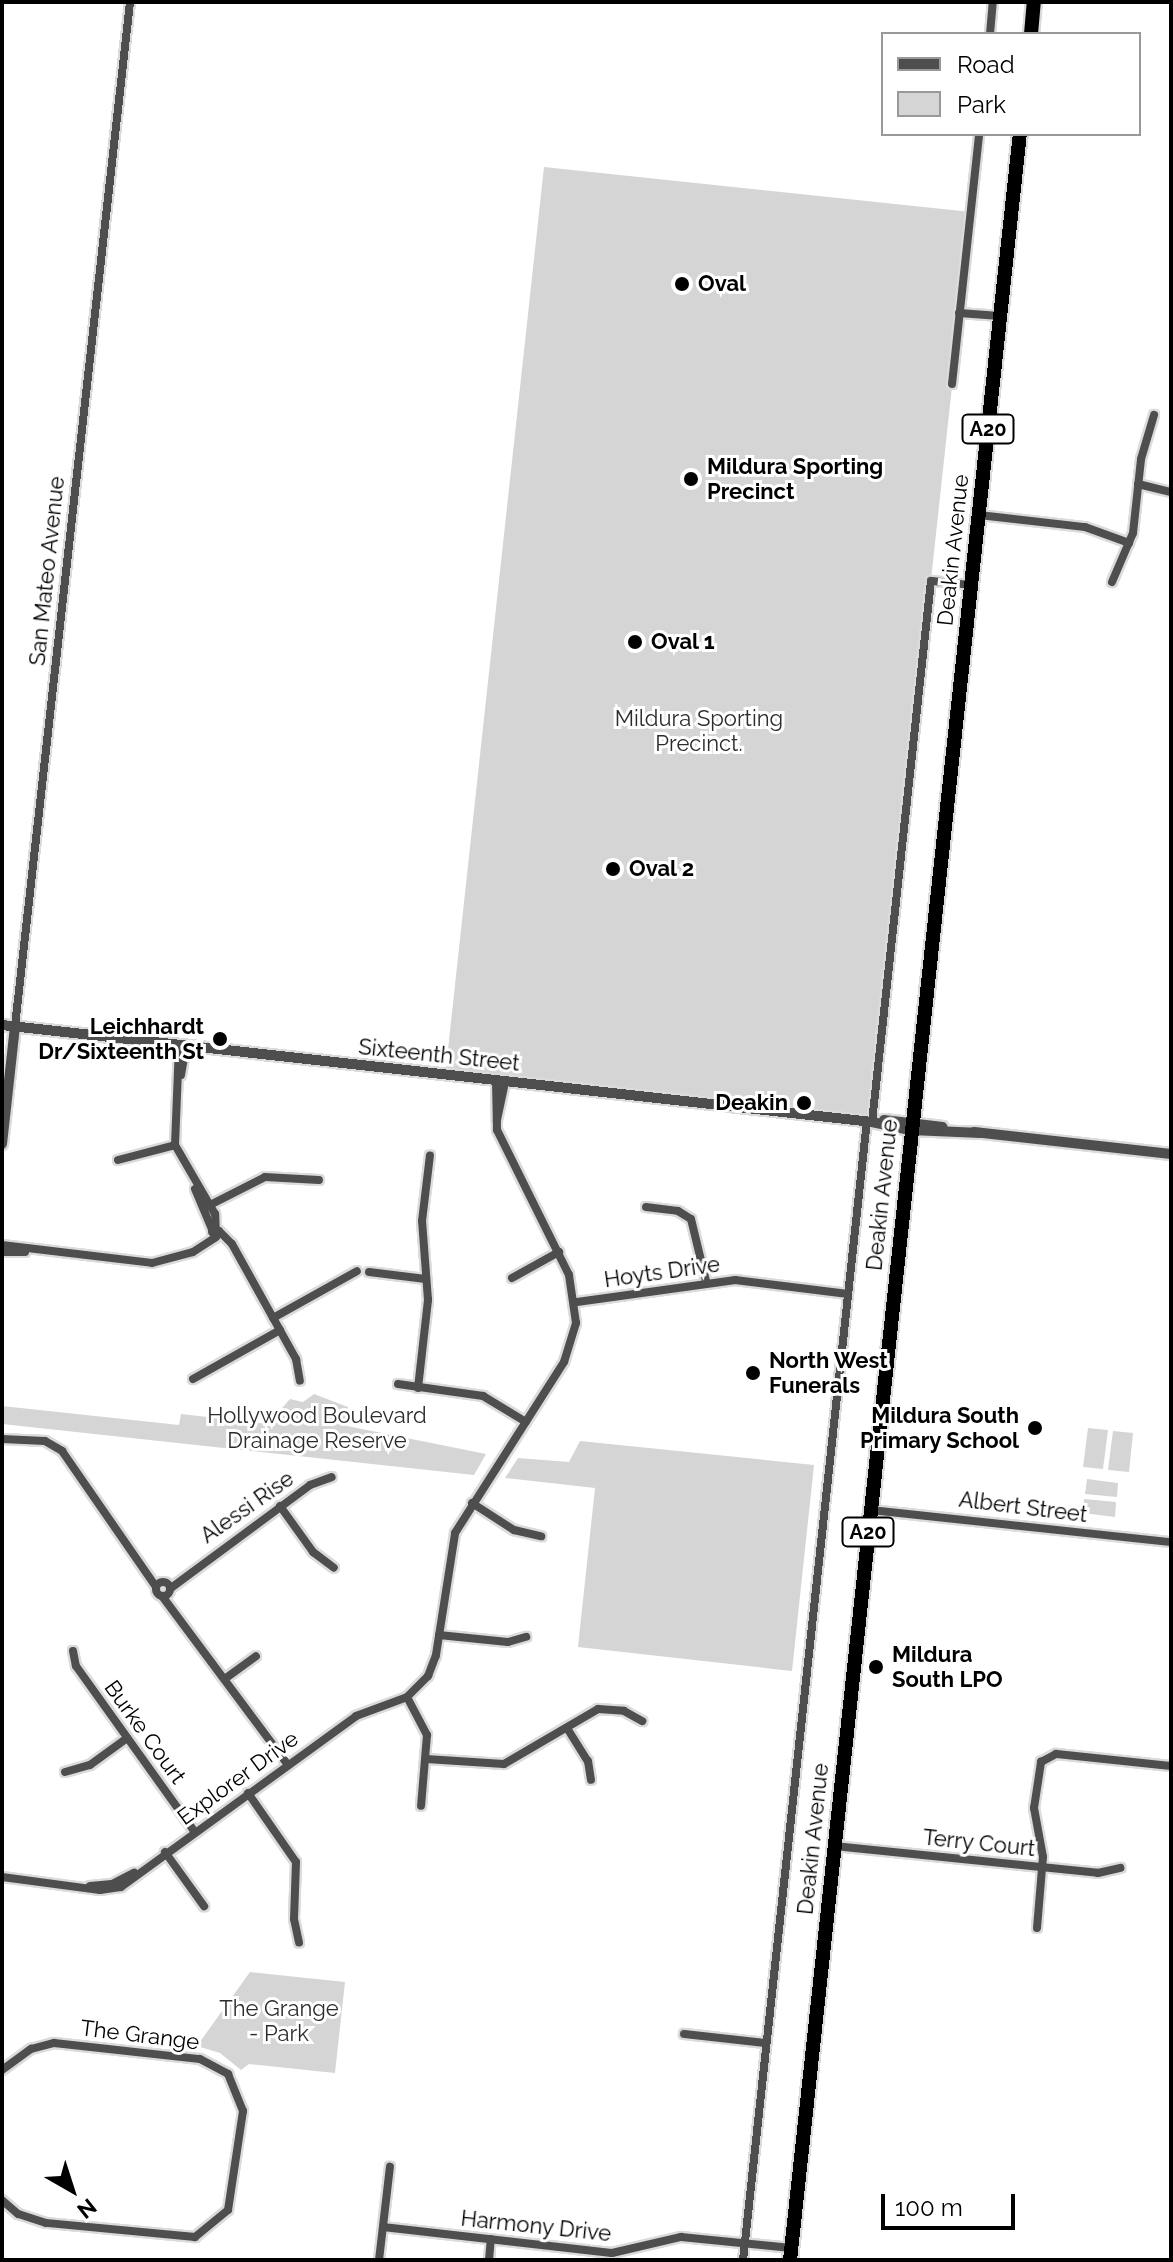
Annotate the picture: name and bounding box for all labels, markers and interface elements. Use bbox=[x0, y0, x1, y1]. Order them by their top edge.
legend bbox=[881, 32, 1141, 136]
text: Road bbox=[957, 50, 1015, 79]
text: Park bbox=[957, 90, 1006, 119]
place label: Oval bbox=[698, 271, 746, 297]
marker: Oval bbox=[673, 275, 691, 293]
road number: A20 bbox=[960, 413, 1016, 445]
place label: Mildura Sporting Precinct bbox=[707, 453, 883, 504]
marker: Mildura Sporting Precinct bbox=[682, 470, 700, 488]
street label: Deakin Avenue bbox=[932, 473, 974, 627]
street label: San Mateo Avenue bbox=[24, 475, 70, 667]
place label: Oval 1 bbox=[651, 629, 715, 655]
marker: Oval 1 bbox=[626, 633, 644, 651]
park label: Mildura Sporting Precinct. bbox=[615, 705, 783, 756]
place label: Oval 2 bbox=[629, 856, 695, 882]
marker: Oval 2 bbox=[604, 860, 622, 878]
place label: Leichhardt Dr/Sixteenth St bbox=[38, 1013, 204, 1064]
marker: Leichhardt Dr/Sixteenth St bbox=[211, 1030, 229, 1048]
street label: Sixteenth Street bbox=[357, 1033, 521, 1077]
place label: Deakin bbox=[715, 1090, 788, 1116]
marker: Deakin bbox=[795, 1094, 813, 1112]
street label: Deakin Avenue bbox=[861, 1118, 903, 1272]
street label: Hoyts Drive bbox=[602, 1251, 722, 1293]
place label: North West Funerals bbox=[769, 1347, 889, 1398]
marker: North West Funerals bbox=[744, 1364, 762, 1382]
park label: Hollywood Boulevard Drainage Reserve bbox=[207, 1402, 427, 1454]
place label: Mildura South Primary School bbox=[859, 1402, 1019, 1454]
marker: Mildura South Primary School bbox=[1026, 1419, 1044, 1437]
street label: Alessi Rise bbox=[195, 1465, 299, 1549]
street label: Albert Street bbox=[957, 1486, 1089, 1528]
road number: A20 bbox=[840, 1516, 896, 1548]
place label: Mildura South LPO bbox=[892, 1641, 1003, 1692]
marker: Mildura South LPO bbox=[867, 1658, 885, 1676]
street label: Burke Court bbox=[99, 1675, 191, 1789]
street label: Explorer Drive bbox=[172, 1725, 304, 1831]
street label: Deakin Avenue bbox=[792, 1762, 834, 1916]
street label: Terry Court bbox=[921, 1824, 1037, 1862]
park label: The Grange - Park bbox=[219, 1995, 339, 2046]
street label: The Grange bbox=[79, 2015, 201, 2055]
north arrow bbox=[32, 2150, 112, 2230]
scale bar bbox=[885, 2178, 1019, 2228]
text: N bbox=[72, 2193, 102, 2224]
text: 100 m bbox=[895, 2193, 963, 2222]
street label: Harmony Drive bbox=[459, 2205, 613, 2247]

